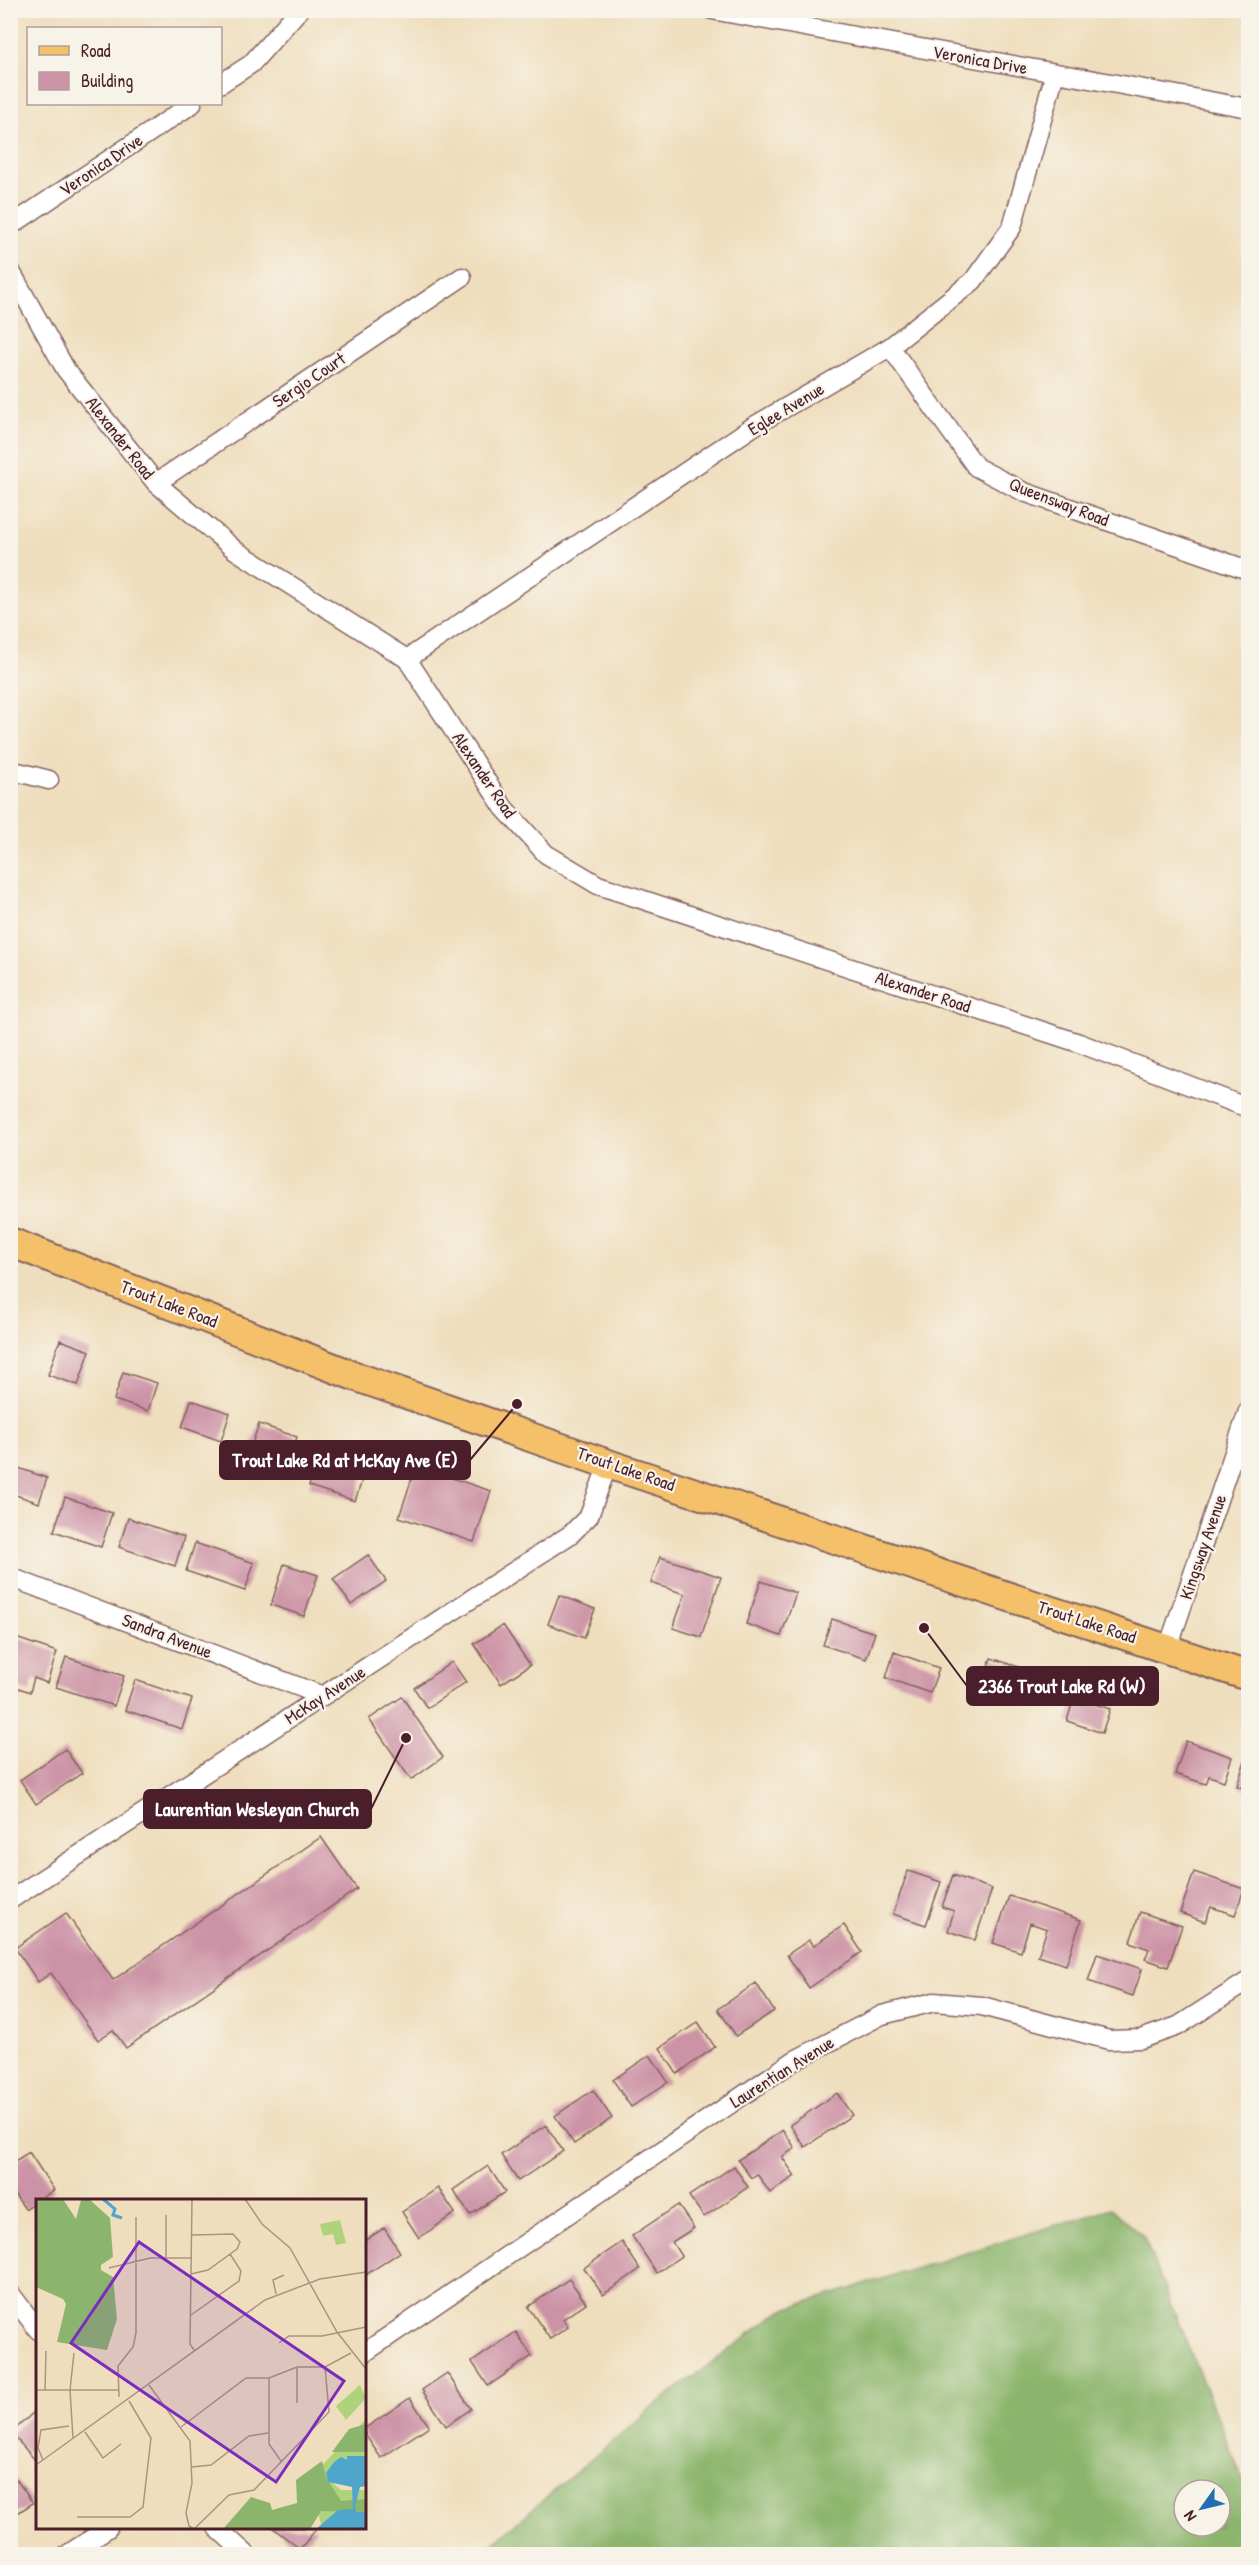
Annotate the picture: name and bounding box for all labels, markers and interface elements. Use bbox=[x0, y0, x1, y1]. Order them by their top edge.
legend bbox=[27, 27, 222, 105]
text: Road bbox=[81, 38, 111, 63]
street label: Veronica Drive bbox=[931, 39, 1029, 80]
text: Building bbox=[81, 68, 133, 93]
street label: Veronica Drive bbox=[54, 127, 147, 202]
street label: Sergio Court bbox=[267, 346, 351, 413]
street label: Eglee Avenue bbox=[743, 376, 829, 441]
street label: Alexander Road bbox=[80, 391, 161, 484]
street label: Queensway Road bbox=[1006, 471, 1113, 532]
street label: Alexander Road bbox=[446, 727, 522, 823]
street label: Alexander Road bbox=[872, 964, 974, 1019]
street label: Trout Lake Road bbox=[117, 1274, 221, 1334]
street label: Trout Lake Road bbox=[574, 1440, 679, 1497]
callout: Trout Lake Rd at McKay Ave (E) bbox=[220, 1441, 470, 1479]
text: Trout Lake Rd at McKay Ave (E) bbox=[231, 1446, 458, 1474]
street label: Kingsway Avenue bbox=[1173, 1491, 1232, 1603]
street label: Trout Lake Road bbox=[1035, 1594, 1140, 1649]
street label: Sandra Avenue bbox=[119, 1607, 216, 1664]
street label: McKay Avenue bbox=[280, 1659, 370, 1730]
callout: 2366 Trout Lake Rd (W) bbox=[967, 1667, 1158, 1705]
text: 2366 Trout Lake Rd (W) bbox=[978, 1672, 1146, 1699]
callout: Laurentian Wesleyan Church bbox=[144, 1790, 371, 1828]
text: Laurentian Wesleyan Church bbox=[155, 1795, 359, 1823]
street label: Laurentian Avenue bbox=[725, 2030, 839, 2114]
inset map bbox=[36, 2199, 366, 2529]
north arrow bbox=[1172, 2478, 1232, 2538]
text: N bbox=[1178, 2506, 1201, 2526]

